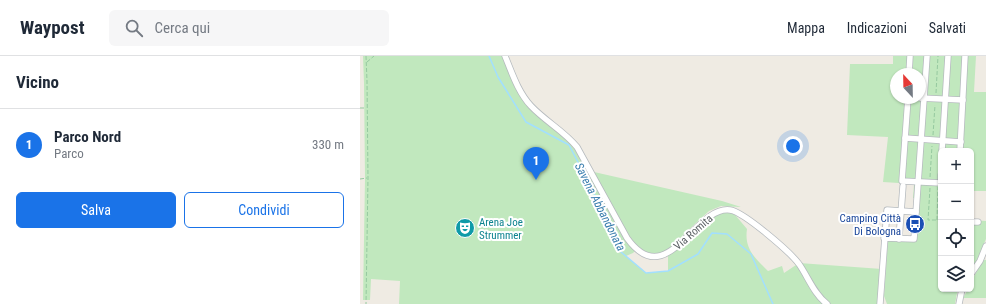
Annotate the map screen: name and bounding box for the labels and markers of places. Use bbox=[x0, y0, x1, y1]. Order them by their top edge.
pin: 1 bbox=[523, 147, 549, 180]
place label: Camping Città Di Bologna bbox=[839, 212, 901, 238]
bus stop icon: Camping Città Di Bologna bbox=[904, 213, 926, 235]
place label: Arena Joe Strummer bbox=[479, 216, 523, 242]
theatre icon: Arena Joe Strummer bbox=[454, 217, 476, 239]

